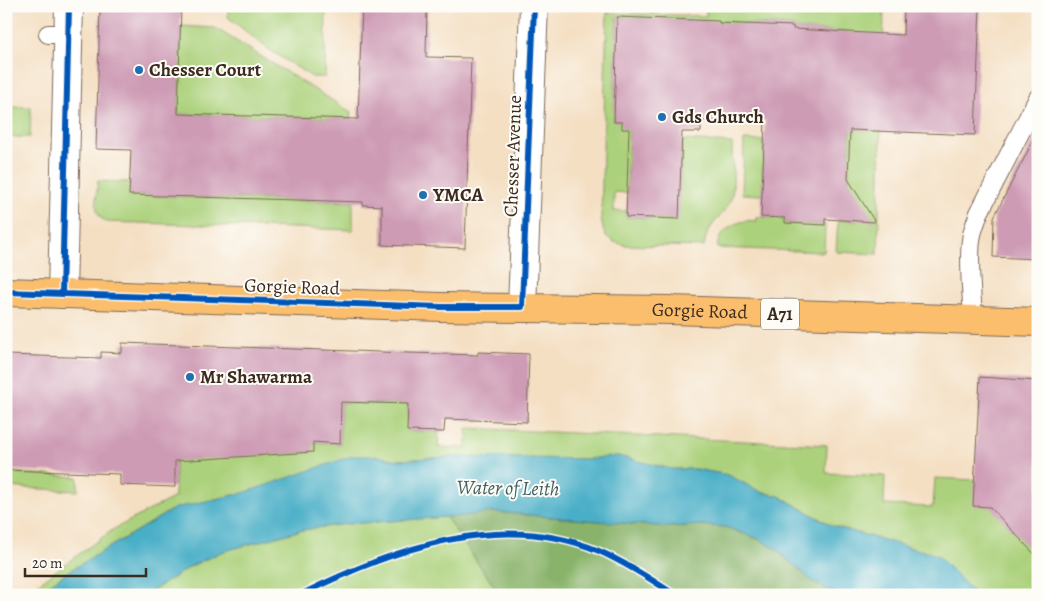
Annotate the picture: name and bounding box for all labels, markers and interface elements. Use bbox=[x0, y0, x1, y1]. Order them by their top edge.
place label: Chesser Court bbox=[149, 57, 262, 83]
marker: Chesser Court bbox=[133, 64, 145, 76]
street label: Chesser Avenue bbox=[498, 95, 528, 217]
place label: Gds Church bbox=[672, 104, 764, 130]
marker: Gds Church bbox=[656, 111, 668, 123]
place label: YMCA bbox=[432, 182, 485, 208]
marker: YMCA bbox=[417, 189, 429, 201]
street label: Gorgie Road bbox=[244, 272, 341, 302]
street label: Gorgie Road bbox=[652, 297, 749, 326]
road number: A71 bbox=[761, 298, 799, 329]
place label: Mr Shawarma bbox=[200, 364, 313, 390]
marker: Mr Shawarma bbox=[184, 371, 196, 383]
water label: Water of Leith bbox=[456, 474, 560, 502]
scale bar bbox=[25, 546, 146, 578]
text: 20 m bbox=[32, 553, 63, 573]

